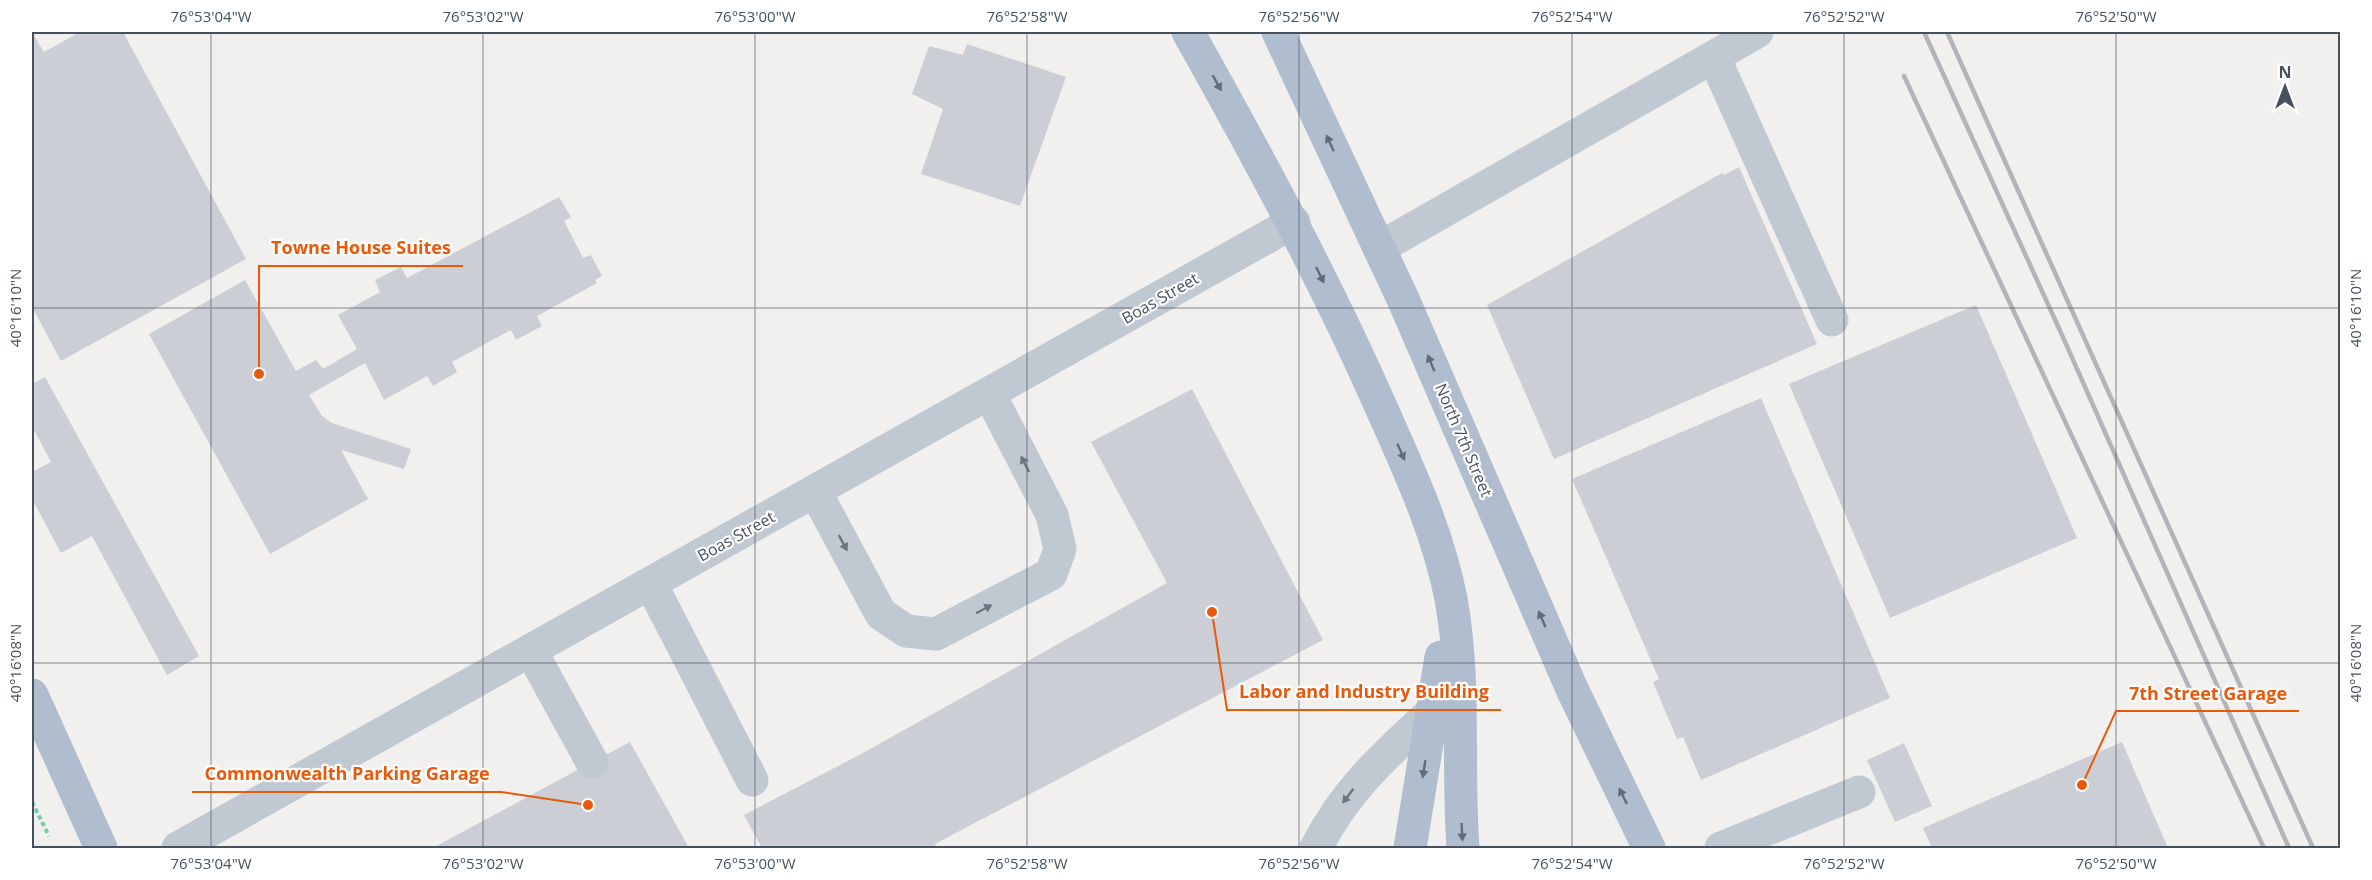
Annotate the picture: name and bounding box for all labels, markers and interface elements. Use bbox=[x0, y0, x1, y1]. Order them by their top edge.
text: 76°53'04"W bbox=[171, 6, 252, 26]
text: 76°53'02"W bbox=[443, 6, 524, 26]
text: 76°53'00"W bbox=[715, 6, 796, 26]
text: 76°52'58"W bbox=[987, 6, 1068, 26]
text: 76°52'56"W bbox=[1259, 6, 1340, 26]
text: 76°52'54"W bbox=[1532, 6, 1613, 26]
text: 76°52'52"W bbox=[1804, 6, 1885, 26]
text: 76°52'50"W bbox=[2076, 6, 2157, 26]
north arrow bbox=[2255, 57, 2315, 117]
text: N bbox=[2278, 61, 2292, 83]
one-way arrow bbox=[1211, 74, 1221, 91]
one-way arrow bbox=[1325, 133, 1335, 151]
callout: Towne House Suites bbox=[259, 230, 463, 266]
text: Towne House Suites bbox=[271, 235, 451, 259]
one-way arrow bbox=[1315, 266, 1324, 283]
street label: Boas Street bbox=[1118, 267, 1203, 329]
text: 40°16'10"N bbox=[5, 269, 25, 347]
text: 40°16'10"N bbox=[2345, 269, 2365, 347]
one-way arrow bbox=[1426, 353, 1436, 371]
street label: North 7th Street bbox=[1430, 380, 1498, 500]
one-way arrow bbox=[1396, 443, 1406, 461]
one-way arrow bbox=[1021, 455, 1031, 473]
street label: Boas Street bbox=[693, 506, 779, 566]
one-way arrow bbox=[838, 534, 848, 551]
one-way arrow bbox=[975, 605, 993, 615]
one-way arrow bbox=[1537, 609, 1547, 627]
text: 40°16'08"N bbox=[5, 624, 25, 702]
text: 40°16'08"N bbox=[2345, 624, 2365, 702]
callout: Labor and Industry Building bbox=[1227, 674, 1501, 710]
callout: 7th Street Garage bbox=[2116, 675, 2299, 711]
text: Labor and Industry Building bbox=[1239, 679, 1489, 703]
text: 7th Street Garage bbox=[2129, 681, 2287, 705]
callout: Commonwealth Parking Garage bbox=[192, 756, 501, 792]
one-way arrow bbox=[1420, 760, 1429, 779]
text: Commonwealth Parking Garage bbox=[204, 761, 490, 785]
one-way arrow bbox=[1619, 787, 1628, 804]
one-way arrow bbox=[1343, 788, 1355, 803]
one-way arrow bbox=[1458, 822, 1467, 841]
text: 76°53'04"W bbox=[171, 853, 252, 873]
text: 76°53'02"W bbox=[443, 853, 524, 873]
text: 76°53'00"W bbox=[715, 853, 796, 873]
text: 76°52'58"W bbox=[987, 853, 1068, 873]
text: 76°52'56"W bbox=[1259, 853, 1340, 873]
text: 76°52'54"W bbox=[1532, 853, 1613, 873]
text: 76°52'52"W bbox=[1804, 853, 1885, 873]
text: 76°52'50"W bbox=[2076, 853, 2157, 873]

